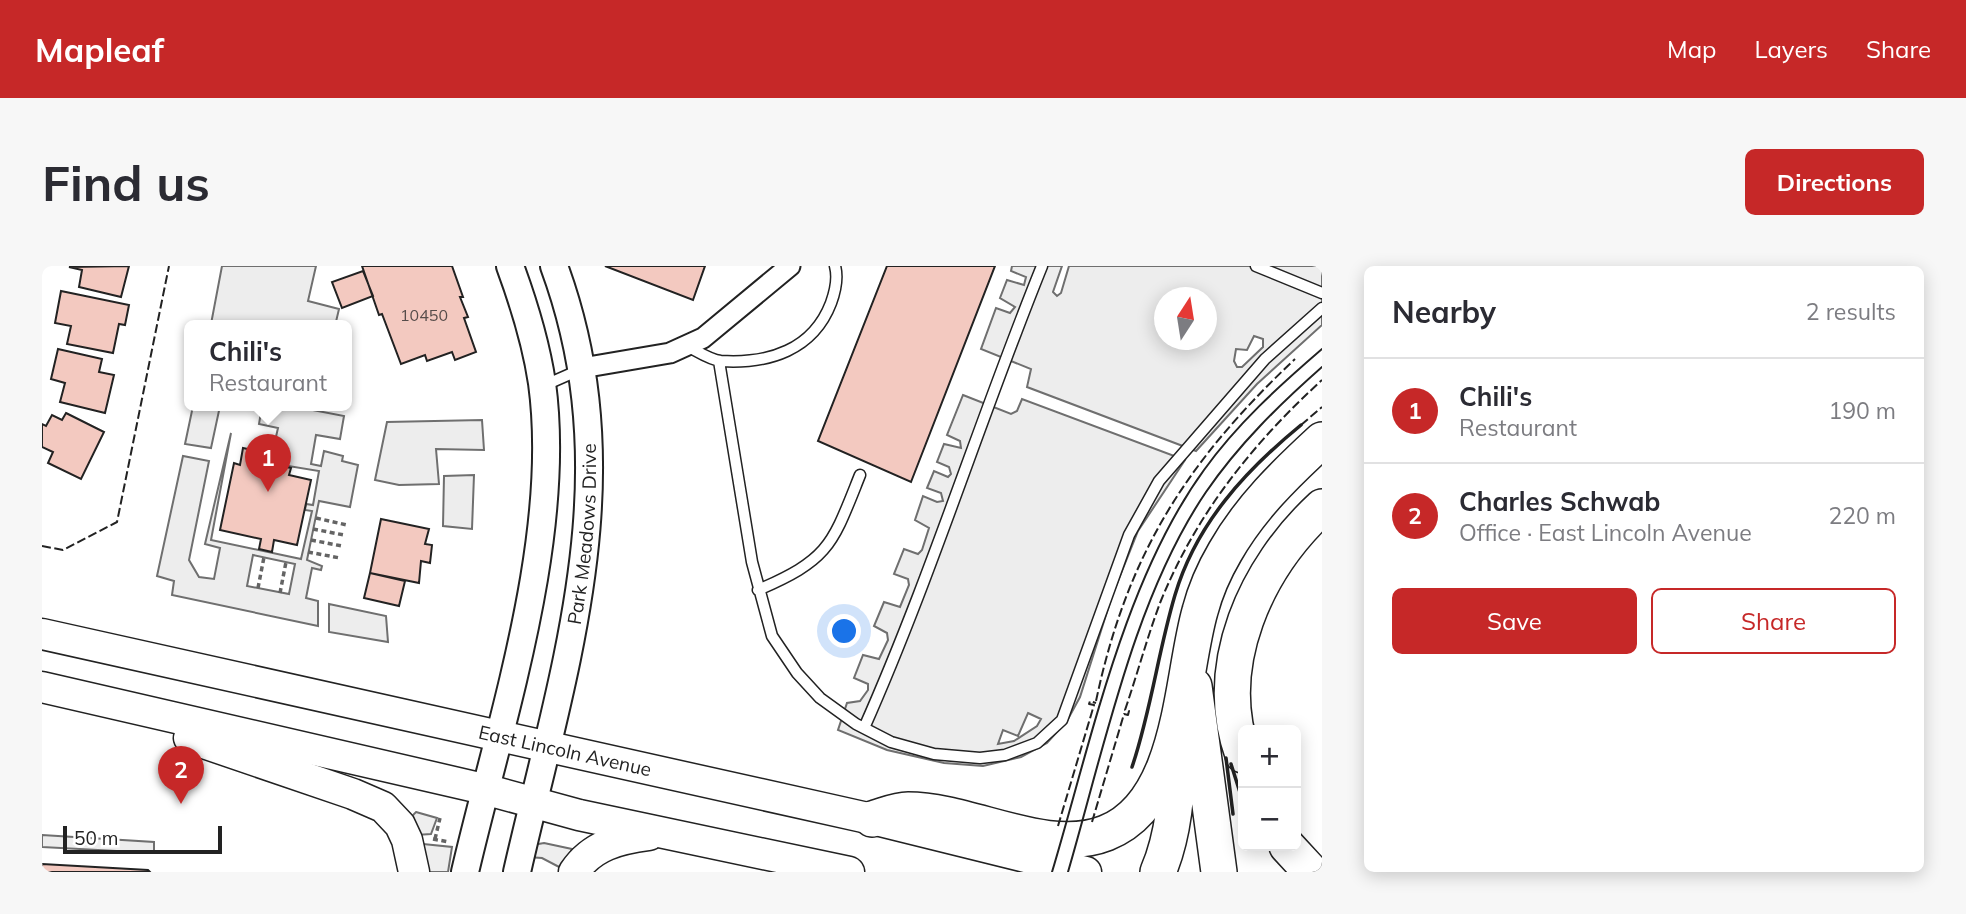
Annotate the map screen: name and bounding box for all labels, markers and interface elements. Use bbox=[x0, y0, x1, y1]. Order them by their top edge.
text: Mapleaf bbox=[35, 29, 164, 70]
text: Map bbox=[1667, 34, 1716, 64]
text: Layers bbox=[1754, 34, 1828, 64]
text: Share bbox=[1866, 34, 1931, 64]
button: Directions bbox=[1745, 149, 1924, 215]
text: Find us bbox=[42, 152, 210, 213]
north arrow bbox=[1154, 287, 1217, 350]
text: Nearby bbox=[1392, 293, 1496, 331]
text: 2 results bbox=[1806, 297, 1896, 326]
house number: 10450 bbox=[400, 305, 448, 325]
popup bbox=[184, 320, 352, 411]
text: Chili's bbox=[209, 335, 282, 368]
text: Restaurant bbox=[209, 368, 327, 397]
text: Chili's bbox=[1459, 380, 1532, 413]
text: 1 bbox=[1408, 396, 1422, 425]
text: 190 m bbox=[1828, 396, 1896, 425]
text: Restaurant bbox=[1459, 413, 1577, 442]
pin: 1 bbox=[245, 434, 291, 492]
street label: Park Meadows Drive bbox=[562, 443, 601, 626]
text: Charles Schwab bbox=[1459, 485, 1660, 518]
text: 2 bbox=[1408, 501, 1422, 530]
text: 220 m bbox=[1828, 501, 1896, 530]
text: Office · East Lincoln Avenue bbox=[1459, 518, 1752, 547]
button: Save bbox=[1392, 588, 1637, 654]
button: Share bbox=[1651, 588, 1896, 654]
your location bbox=[827, 614, 861, 648]
street label: East Lincoln Avenue bbox=[476, 720, 654, 782]
map controls bbox=[1238, 725, 1301, 851]
button: + bbox=[1238, 725, 1301, 788]
pin: 2 bbox=[158, 746, 204, 804]
button: − bbox=[1238, 788, 1301, 851]
scale bar bbox=[63, 823, 222, 855]
text: 50 m bbox=[74, 826, 118, 850]

